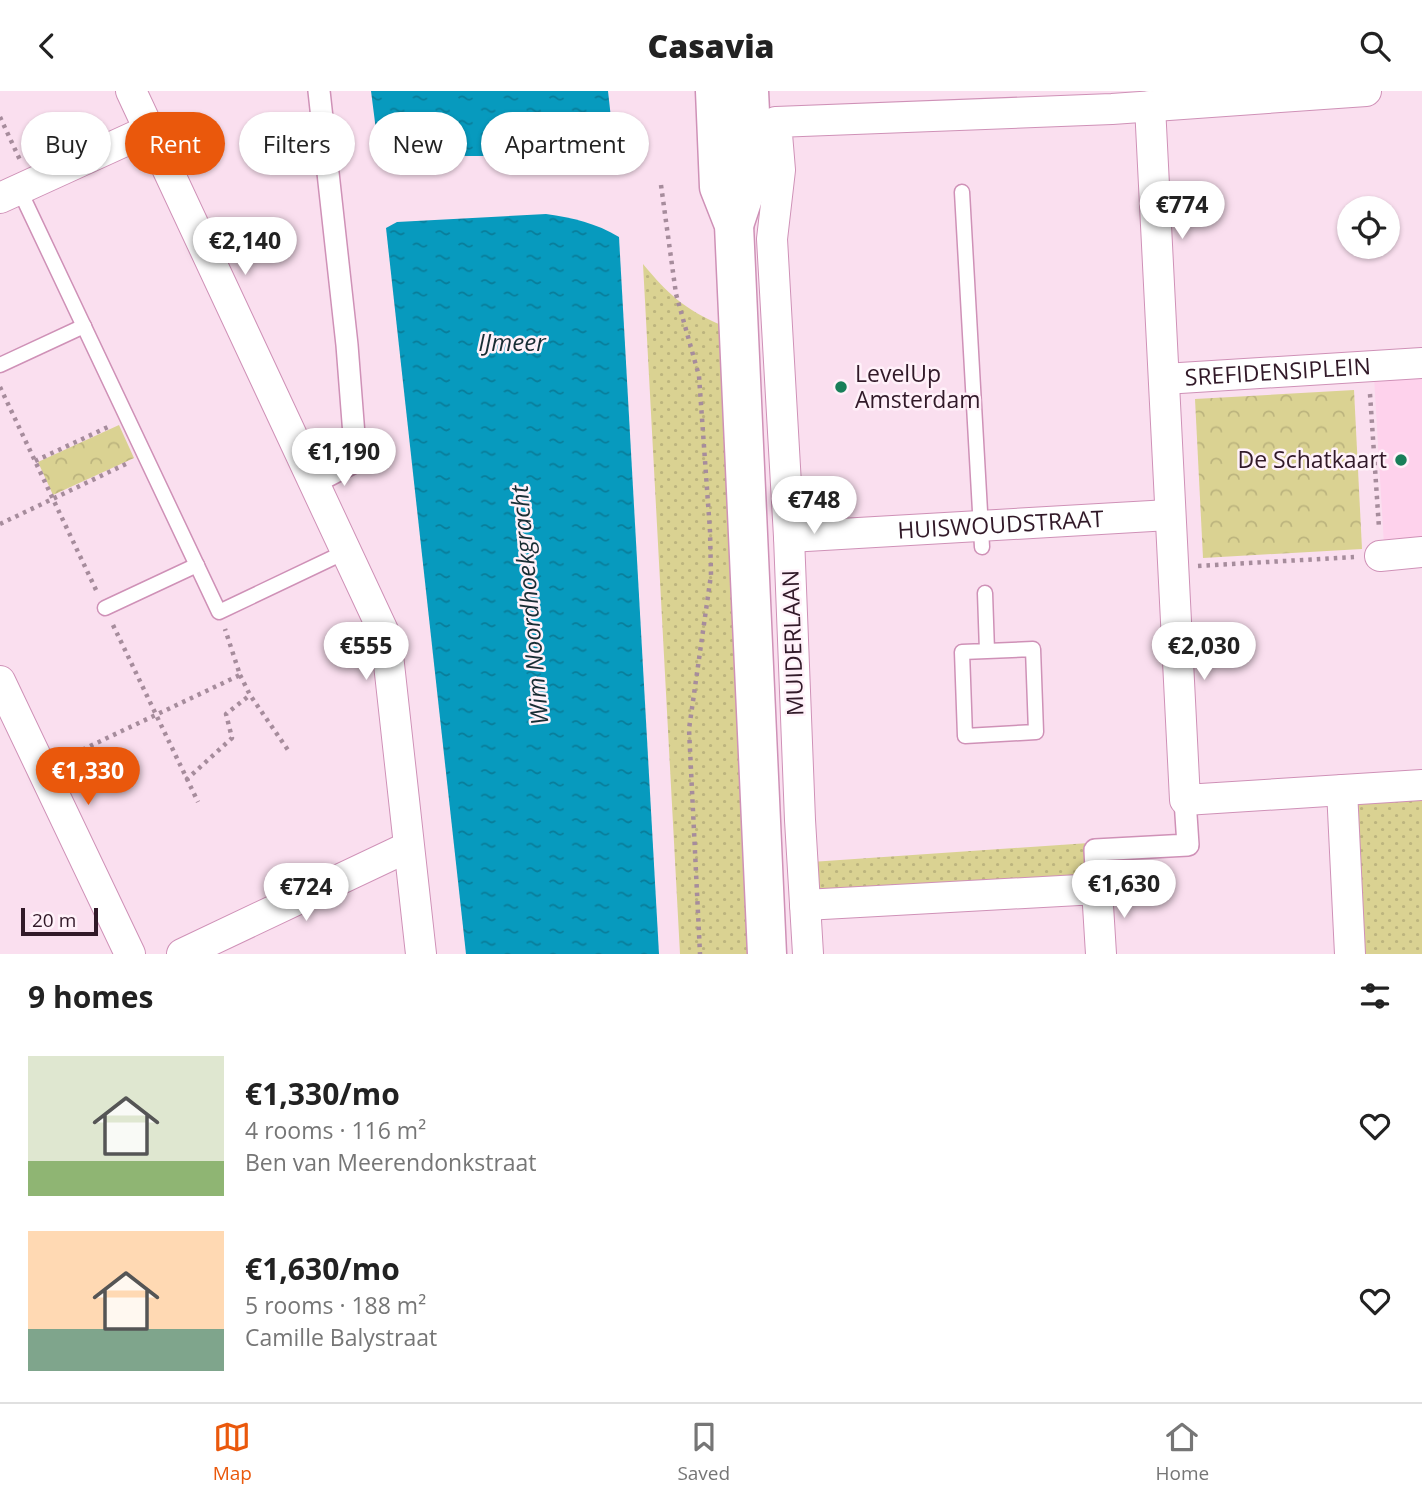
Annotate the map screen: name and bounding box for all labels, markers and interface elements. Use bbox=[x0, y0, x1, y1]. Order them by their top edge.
text: Casavia bbox=[647, 24, 775, 67]
icon: back bbox=[28, 27, 66, 65]
icon: search bbox=[1356, 27, 1394, 65]
chip: Buy bbox=[21, 112, 111, 175]
chip: Rent bbox=[125, 112, 225, 175]
chip: Filters bbox=[239, 112, 355, 175]
chip: New bbox=[369, 112, 467, 175]
chip: Apartment bbox=[481, 112, 649, 175]
pin: €774 bbox=[1141, 181, 1223, 241]
text: €774 bbox=[1156, 188, 1208, 220]
map controls bbox=[1337, 196, 1400, 259]
button: locate bbox=[1337, 196, 1400, 259]
pin: €2,140 bbox=[188, 218, 302, 277]
text: €2,140 bbox=[209, 224, 281, 256]
water label: IJmeer bbox=[478, 325, 547, 358]
street label: SREFIDENSIPLEIN bbox=[1184, 349, 1372, 393]
place label: LevelUp Amsterdam bbox=[855, 357, 980, 415]
marker: LevelUp Amsterdam bbox=[833, 379, 849, 395]
pin: €1,190 bbox=[287, 429, 401, 488]
text: €1,190 bbox=[308, 435, 380, 467]
place label: De Schatkaart bbox=[1237, 443, 1387, 475]
marker: De Schatkaart bbox=[1393, 452, 1409, 468]
pin: €748 bbox=[773, 477, 855, 536]
water label: Wim Noordhoekgracht bbox=[502, 483, 555, 726]
text: €748 bbox=[788, 483, 840, 515]
street label: HUISWOUDSTRAAT bbox=[896, 502, 1105, 546]
street label: MUIDERLAAN bbox=[773, 570, 811, 717]
pin: €555 bbox=[325, 623, 407, 682]
pin: €2,030 bbox=[1147, 623, 1261, 682]
text: €555 bbox=[340, 629, 392, 661]
text: €2,030 bbox=[1168, 629, 1240, 661]
pin: €1,330 bbox=[31, 747, 145, 807]
text: €1,330 bbox=[52, 754, 124, 786]
pin: €1,630 bbox=[1067, 861, 1181, 920]
pin: €724 bbox=[265, 863, 347, 923]
text: €1,630 bbox=[1088, 867, 1160, 899]
text: €724 bbox=[280, 870, 332, 902]
scale bar bbox=[21, 905, 98, 937]
text: 20 m bbox=[32, 907, 76, 933]
text: 9 homes bbox=[28, 976, 153, 1017]
icon: filters bbox=[1356, 977, 1394, 1015]
text: €1,330/mo bbox=[245, 1073, 400, 1114]
icon: home bbox=[84, 1084, 168, 1168]
icon: heart bbox=[1356, 1107, 1394, 1145]
text: 4 rooms · 116 m² bbox=[245, 1114, 426, 1146]
text: Ben van Meerendonkstraat bbox=[245, 1146, 537, 1178]
text: €1,630/mo bbox=[245, 1248, 400, 1289]
icon: home bbox=[84, 1259, 168, 1343]
icon: heart bbox=[1356, 1282, 1394, 1320]
text: 5 rooms · 188 m² bbox=[245, 1289, 426, 1321]
text: Camille Balystraat bbox=[245, 1321, 437, 1353]
tab: Map bbox=[213, 1418, 252, 1486]
tab: Saved bbox=[677, 1418, 730, 1486]
tab: Home bbox=[1156, 1418, 1209, 1486]

